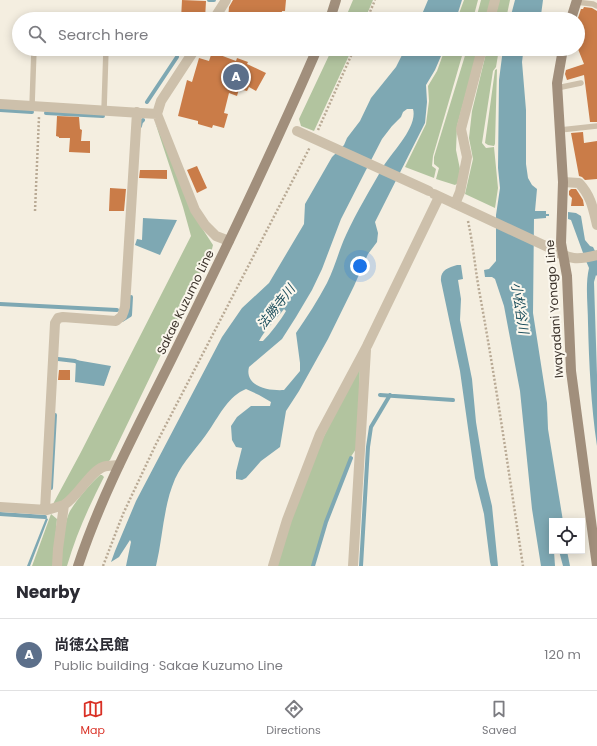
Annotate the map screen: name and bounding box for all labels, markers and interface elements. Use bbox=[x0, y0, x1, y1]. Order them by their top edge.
search box bbox=[12, 12, 585, 56]
icon: search bbox=[26, 23, 48, 45]
text: Search here bbox=[58, 24, 148, 45]
pin: A bbox=[223, 62, 249, 92]
street label: Iwayadani Yonago Line bbox=[541, 239, 567, 379]
street label: Sakae Kuzumo Line bbox=[152, 247, 218, 357]
your location bbox=[350, 256, 370, 276]
water label: 法勝寺川 bbox=[253, 279, 301, 333]
water label: 小松谷川 bbox=[507, 281, 534, 337]
map controls bbox=[549, 518, 585, 554]
button: locate bbox=[549, 518, 585, 554]
text: Nearby bbox=[16, 580, 80, 604]
text: 尚徳公民館 bbox=[54, 634, 129, 655]
text: A bbox=[24, 645, 34, 664]
text: 120 m bbox=[544, 645, 581, 664]
text: Public building · Sakae Kuzumo Line bbox=[54, 656, 283, 675]
tab: Map bbox=[81, 698, 105, 739]
tab: Directions bbox=[266, 698, 321, 739]
tab: Saved bbox=[482, 698, 516, 739]

